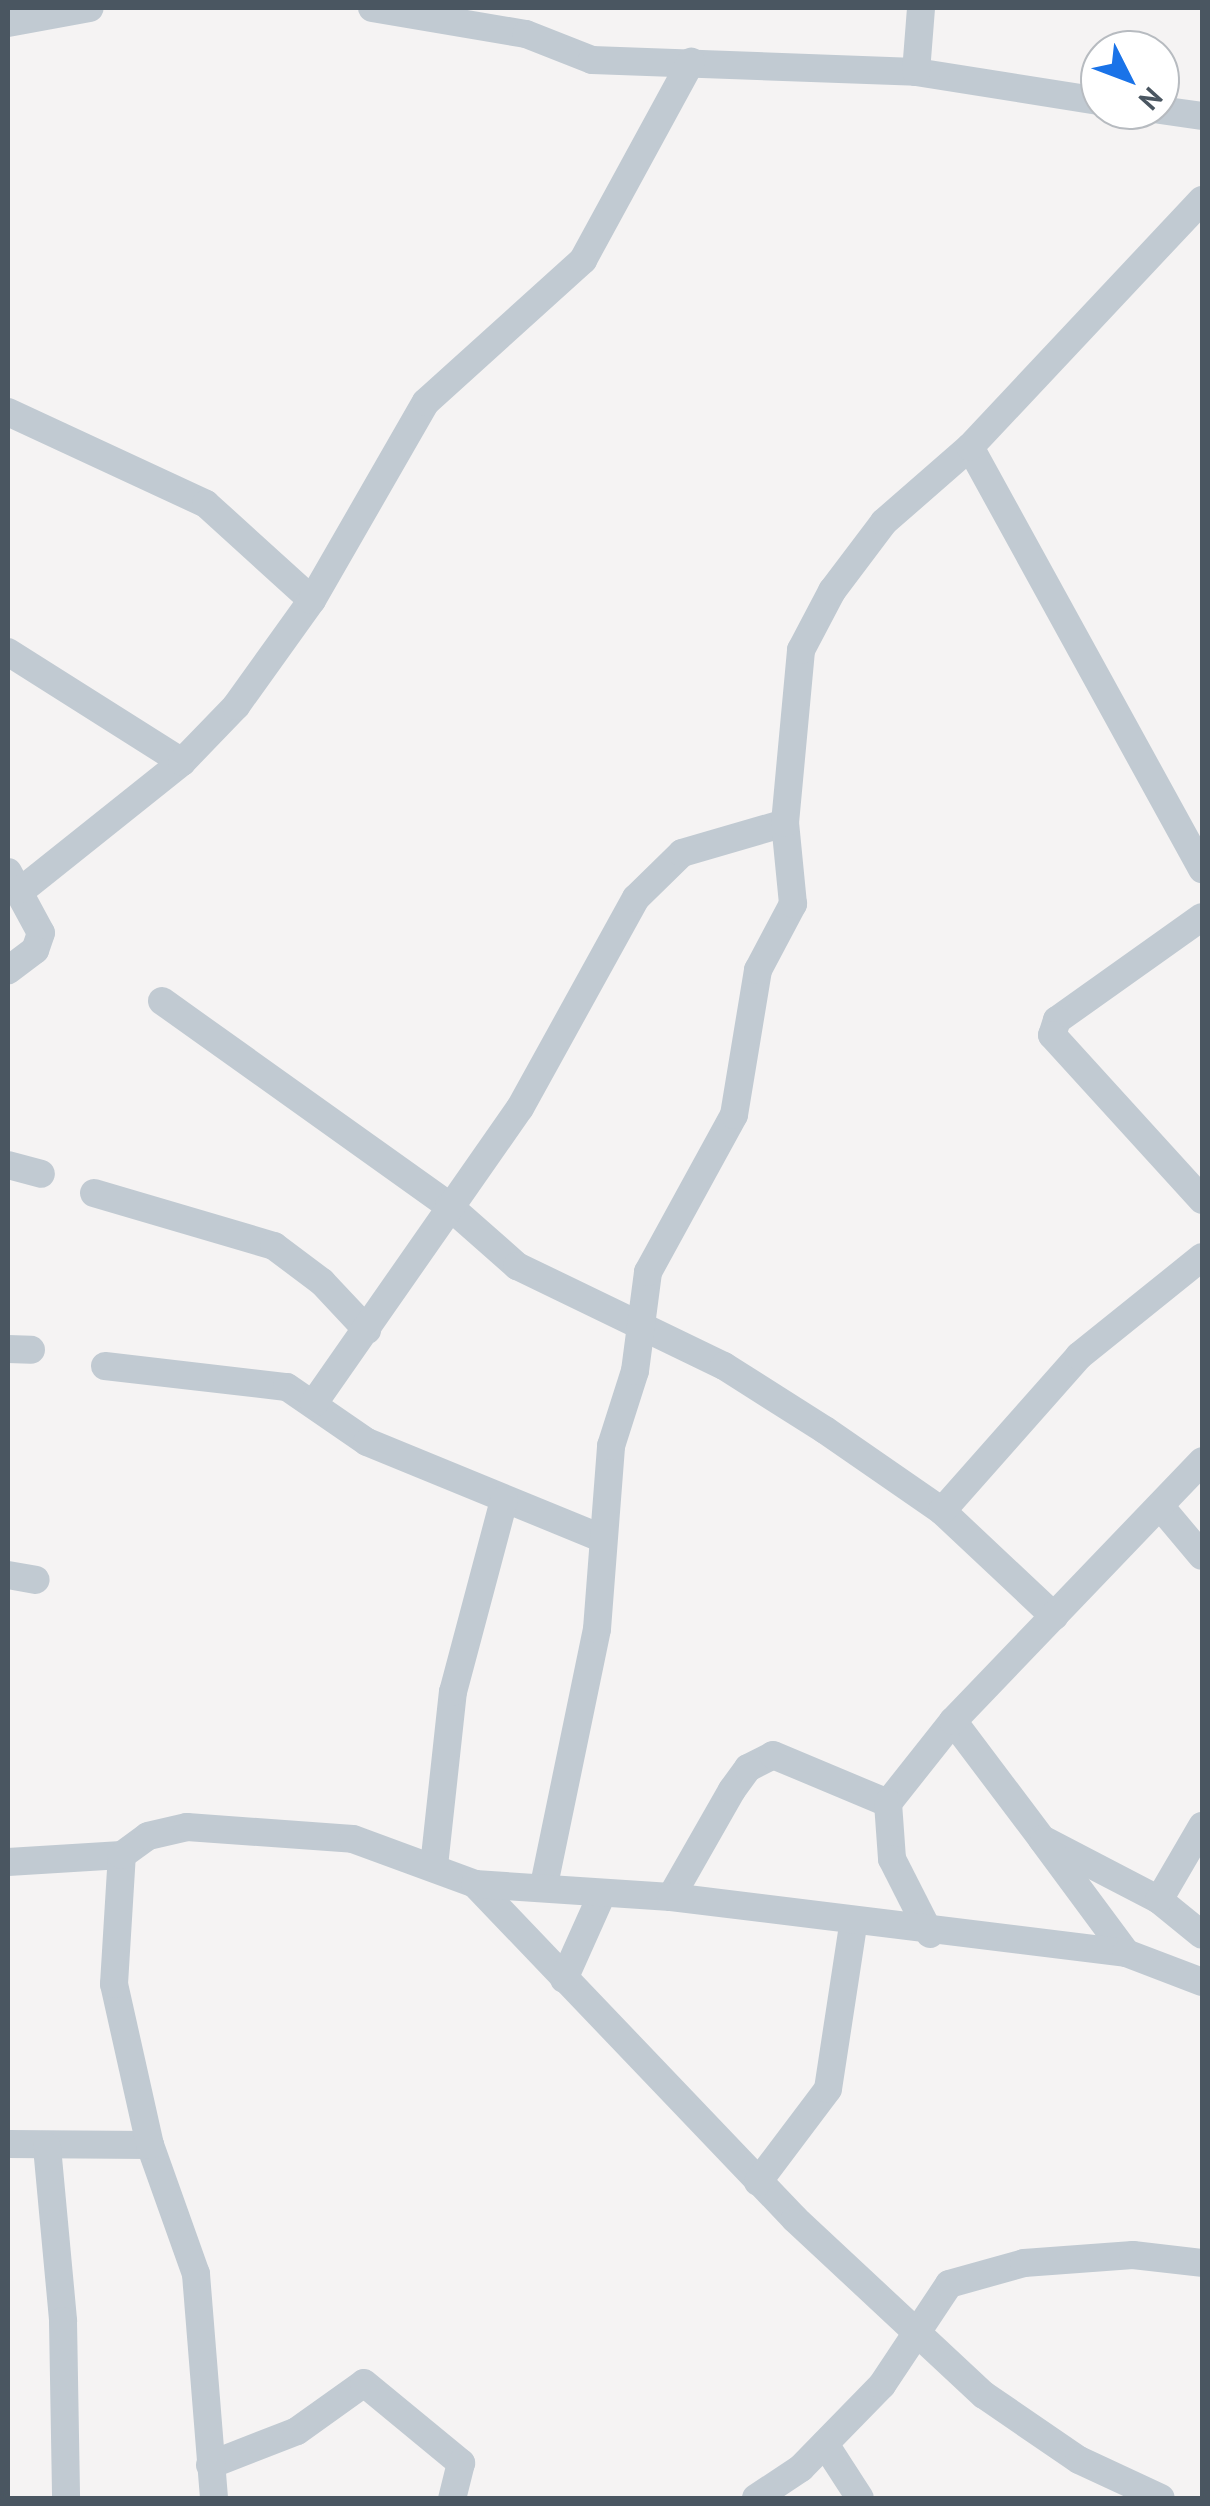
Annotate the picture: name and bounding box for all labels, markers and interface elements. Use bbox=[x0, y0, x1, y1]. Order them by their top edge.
north arrow bbox=[1080, 30, 1180, 130]
text: N bbox=[1131, 80, 1171, 118]

